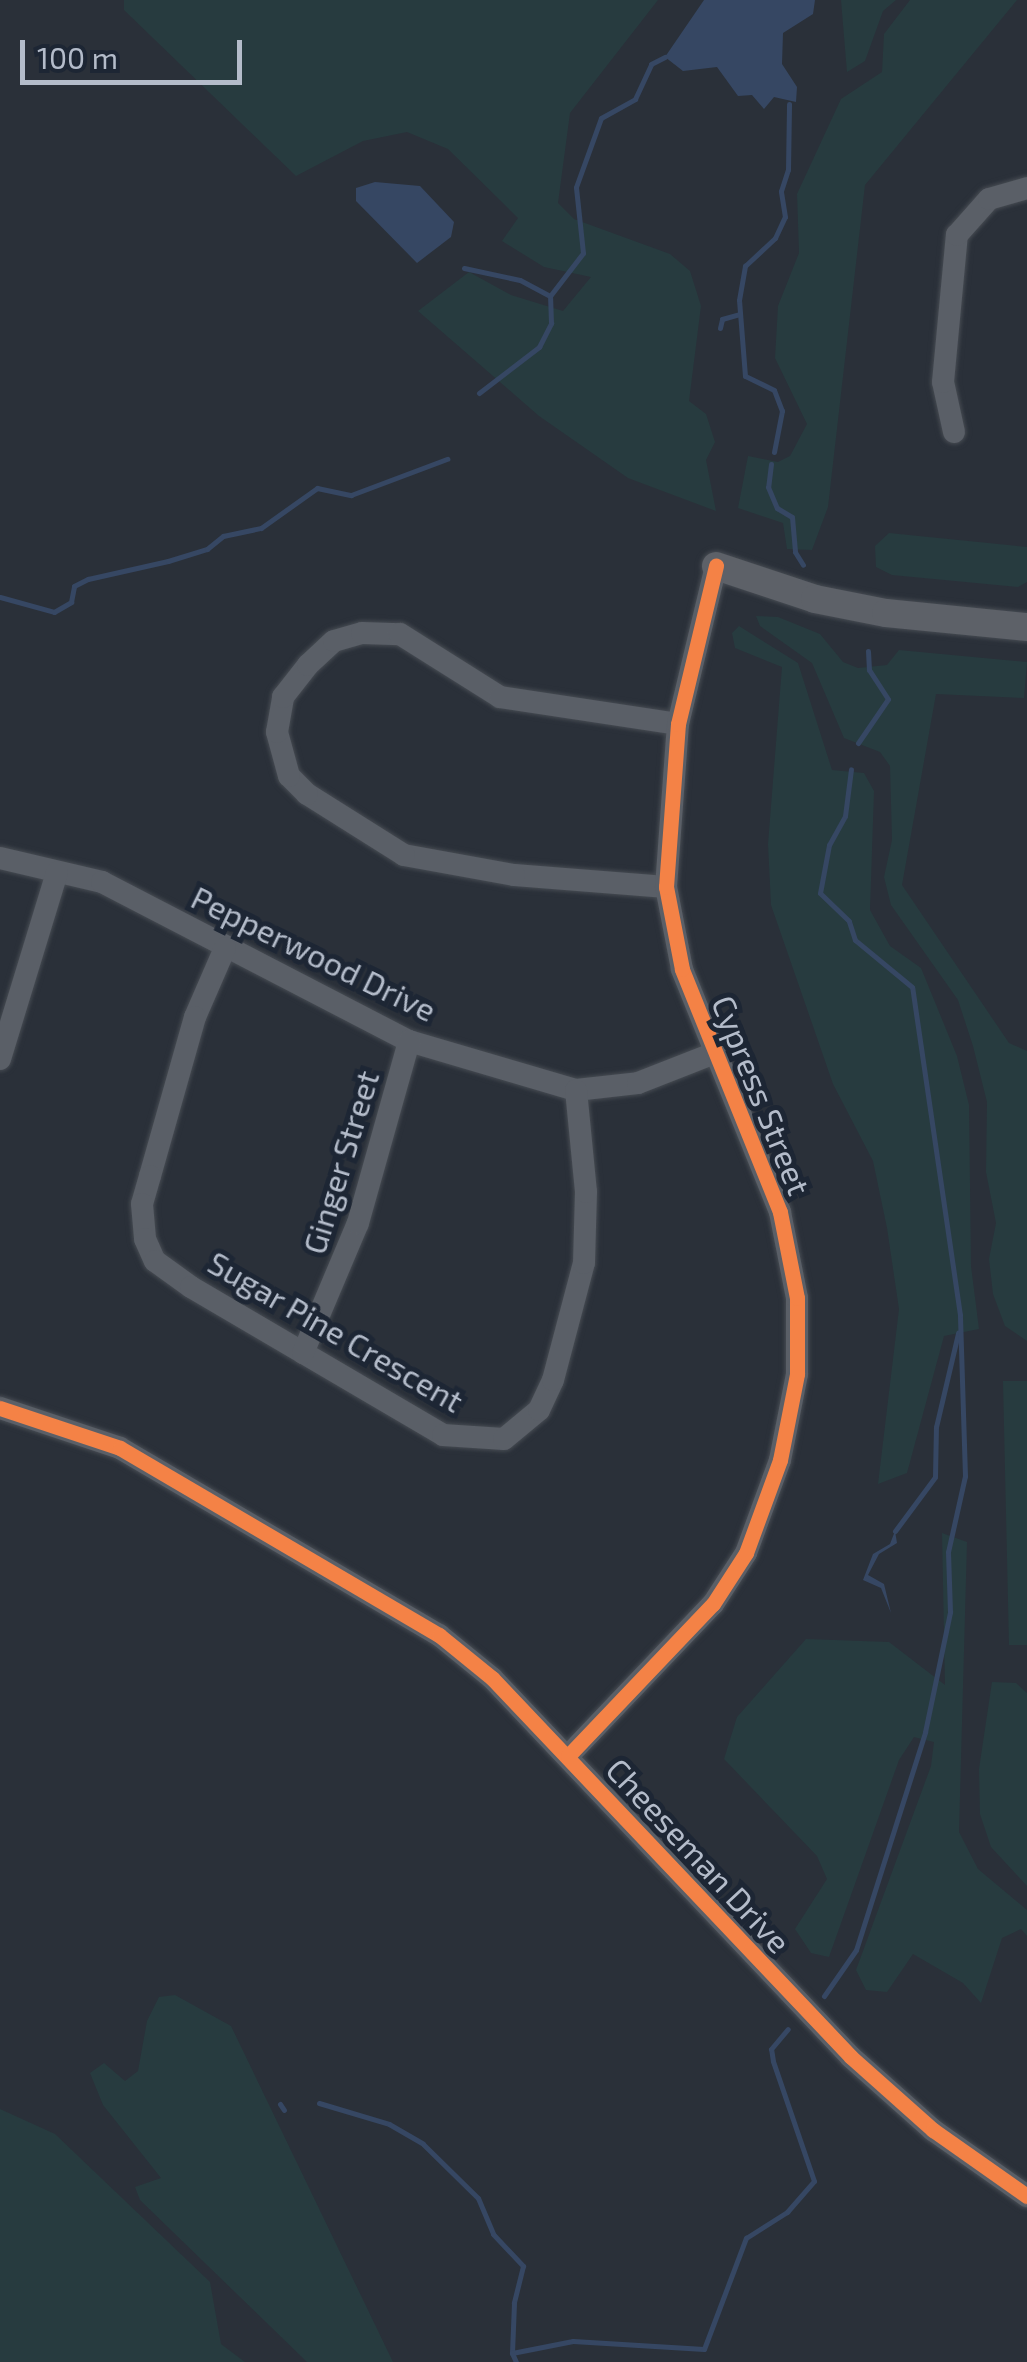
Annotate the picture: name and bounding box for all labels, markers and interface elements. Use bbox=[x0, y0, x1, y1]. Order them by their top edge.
scale bar bbox=[25, 20, 248, 82]
text: 100 m bbox=[37, 39, 118, 75]
street label: Pepperwood Drive bbox=[186, 877, 442, 1029]
street label: Cypress Street bbox=[705, 990, 819, 1200]
street label: Ginger Street bbox=[294, 1065, 386, 1259]
street label: Sugar Pine Crescent bbox=[201, 1242, 471, 1420]
street label: Cheeseman Drive bbox=[599, 1750, 799, 1960]

